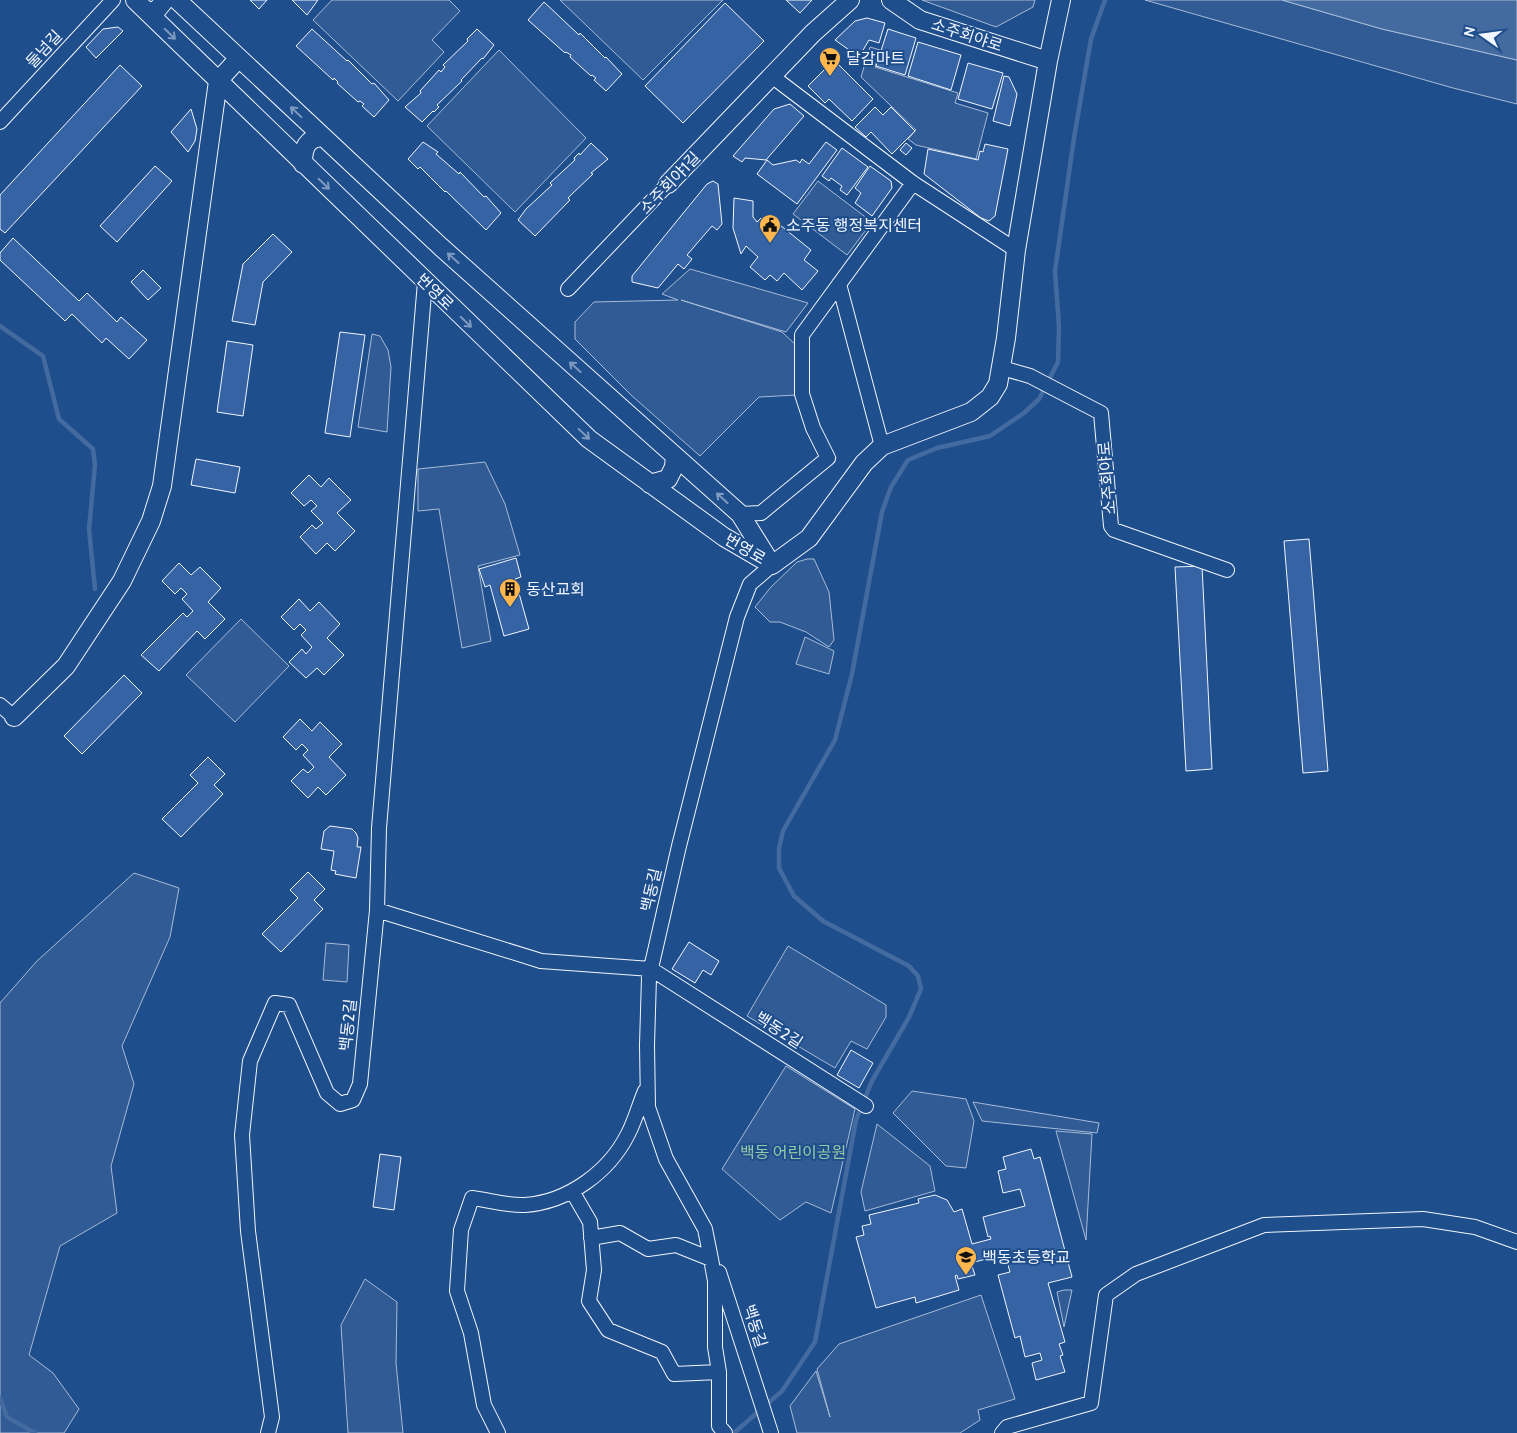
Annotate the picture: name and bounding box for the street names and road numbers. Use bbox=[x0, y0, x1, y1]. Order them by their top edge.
street label: 소주회야로 bbox=[929, 15, 1005, 55]
street label: 둘넘길 bbox=[22, 26, 66, 72]
street label: 소주회야1길 bbox=[636, 148, 704, 218]
street label: 번영로 bbox=[413, 270, 458, 314]
street label: 소주회야로 bbox=[1094, 440, 1120, 515]
street label: 번영로 bbox=[721, 530, 769, 568]
street label: 백동길 bbox=[637, 866, 665, 914]
street label: 백동2길 bbox=[336, 998, 360, 1052]
street label: 백동2길 bbox=[752, 1008, 806, 1052]
street label: 백동길 bbox=[739, 1302, 771, 1350]

